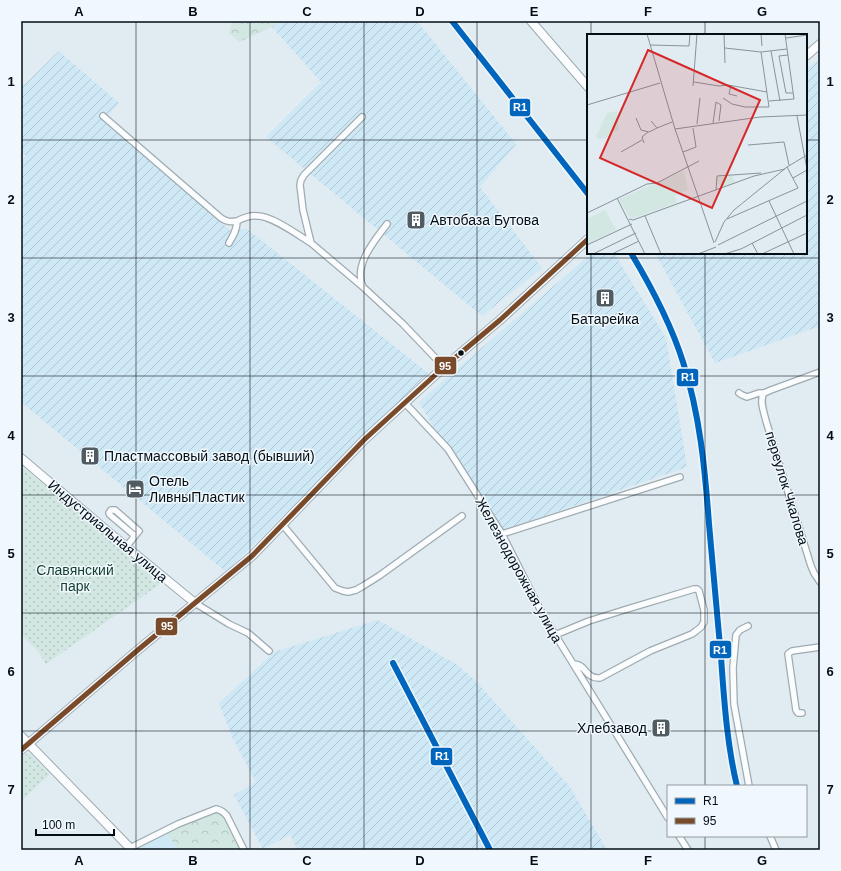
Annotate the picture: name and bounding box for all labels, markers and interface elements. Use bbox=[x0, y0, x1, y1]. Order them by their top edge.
text: A bbox=[74, 4, 84, 19]
text: B bbox=[188, 4, 198, 19]
text: C bbox=[302, 4, 312, 19]
text: D bbox=[415, 4, 425, 19]
text: E bbox=[530, 4, 539, 19]
text: F bbox=[644, 4, 652, 19]
text: G bbox=[757, 4, 767, 19]
inset map bbox=[587, 34, 807, 254]
text: 1 bbox=[7, 74, 15, 89]
text: 1 bbox=[826, 74, 834, 89]
line badge: R1 bbox=[509, 98, 531, 117]
text: R1 bbox=[513, 101, 527, 113]
text: 2 bbox=[7, 192, 15, 207]
text: 2 bbox=[826, 192, 834, 207]
building icon: Автобаза Бутова bbox=[405, 209, 427, 231]
place label: Автобаза Бутова bbox=[430, 212, 539, 228]
building icon: Батарейка bbox=[594, 287, 616, 309]
text: 3 bbox=[7, 310, 15, 325]
text: 3 bbox=[826, 310, 834, 325]
place label: Батарейка bbox=[571, 311, 639, 327]
unlabelled marker bbox=[456, 348, 466, 358]
line badge: 95 bbox=[434, 356, 457, 375]
text: 95 bbox=[439, 360, 451, 372]
line badge: R1 bbox=[676, 368, 699, 387]
text: R1 bbox=[681, 371, 695, 383]
text: 4 bbox=[7, 428, 15, 443]
text: 4 bbox=[826, 428, 834, 443]
street label: переулок Чкалова bbox=[762, 429, 812, 547]
building icon: Пластмассовый завод (бывший) bbox=[79, 445, 101, 467]
place label: Пластмассовый завод (бывший) bbox=[104, 448, 315, 464]
place label: Отель ЛивныПластик bbox=[149, 473, 245, 505]
street label: Индустриальная улица bbox=[45, 476, 171, 586]
hotel icon: Отель ЛивныПластик bbox=[124, 478, 146, 500]
street label: Железнодорожная улица bbox=[472, 495, 566, 646]
text: 5 bbox=[7, 546, 15, 561]
text: 5 bbox=[826, 546, 834, 561]
park label: Славянский парк bbox=[36, 562, 114, 594]
line badge: 95 bbox=[155, 617, 178, 636]
text: 95 bbox=[161, 620, 173, 632]
line badge: R1 bbox=[709, 640, 732, 659]
text: R1 bbox=[713, 644, 727, 656]
text: 6 bbox=[7, 664, 15, 679]
text: 6 bbox=[826, 664, 834, 679]
building icon: Хлебзавод bbox=[650, 717, 672, 739]
place label: Хлебзавод bbox=[577, 720, 647, 736]
line badge: R1 bbox=[430, 747, 453, 766]
text: R1 bbox=[435, 750, 449, 762]
text: 7 bbox=[7, 782, 15, 797]
text: 7 bbox=[826, 782, 834, 797]
legend bbox=[667, 785, 807, 837]
text: R1 bbox=[703, 794, 719, 808]
scale bar bbox=[36, 811, 114, 837]
text: 95 bbox=[703, 814, 717, 828]
text: 100 m bbox=[42, 818, 75, 832]
text: A bbox=[74, 853, 84, 868]
text: B bbox=[188, 853, 198, 868]
text: C bbox=[302, 853, 312, 868]
text: D bbox=[415, 853, 425, 868]
text: E bbox=[530, 853, 539, 868]
text: F bbox=[644, 853, 652, 868]
text: G bbox=[757, 853, 767, 868]

